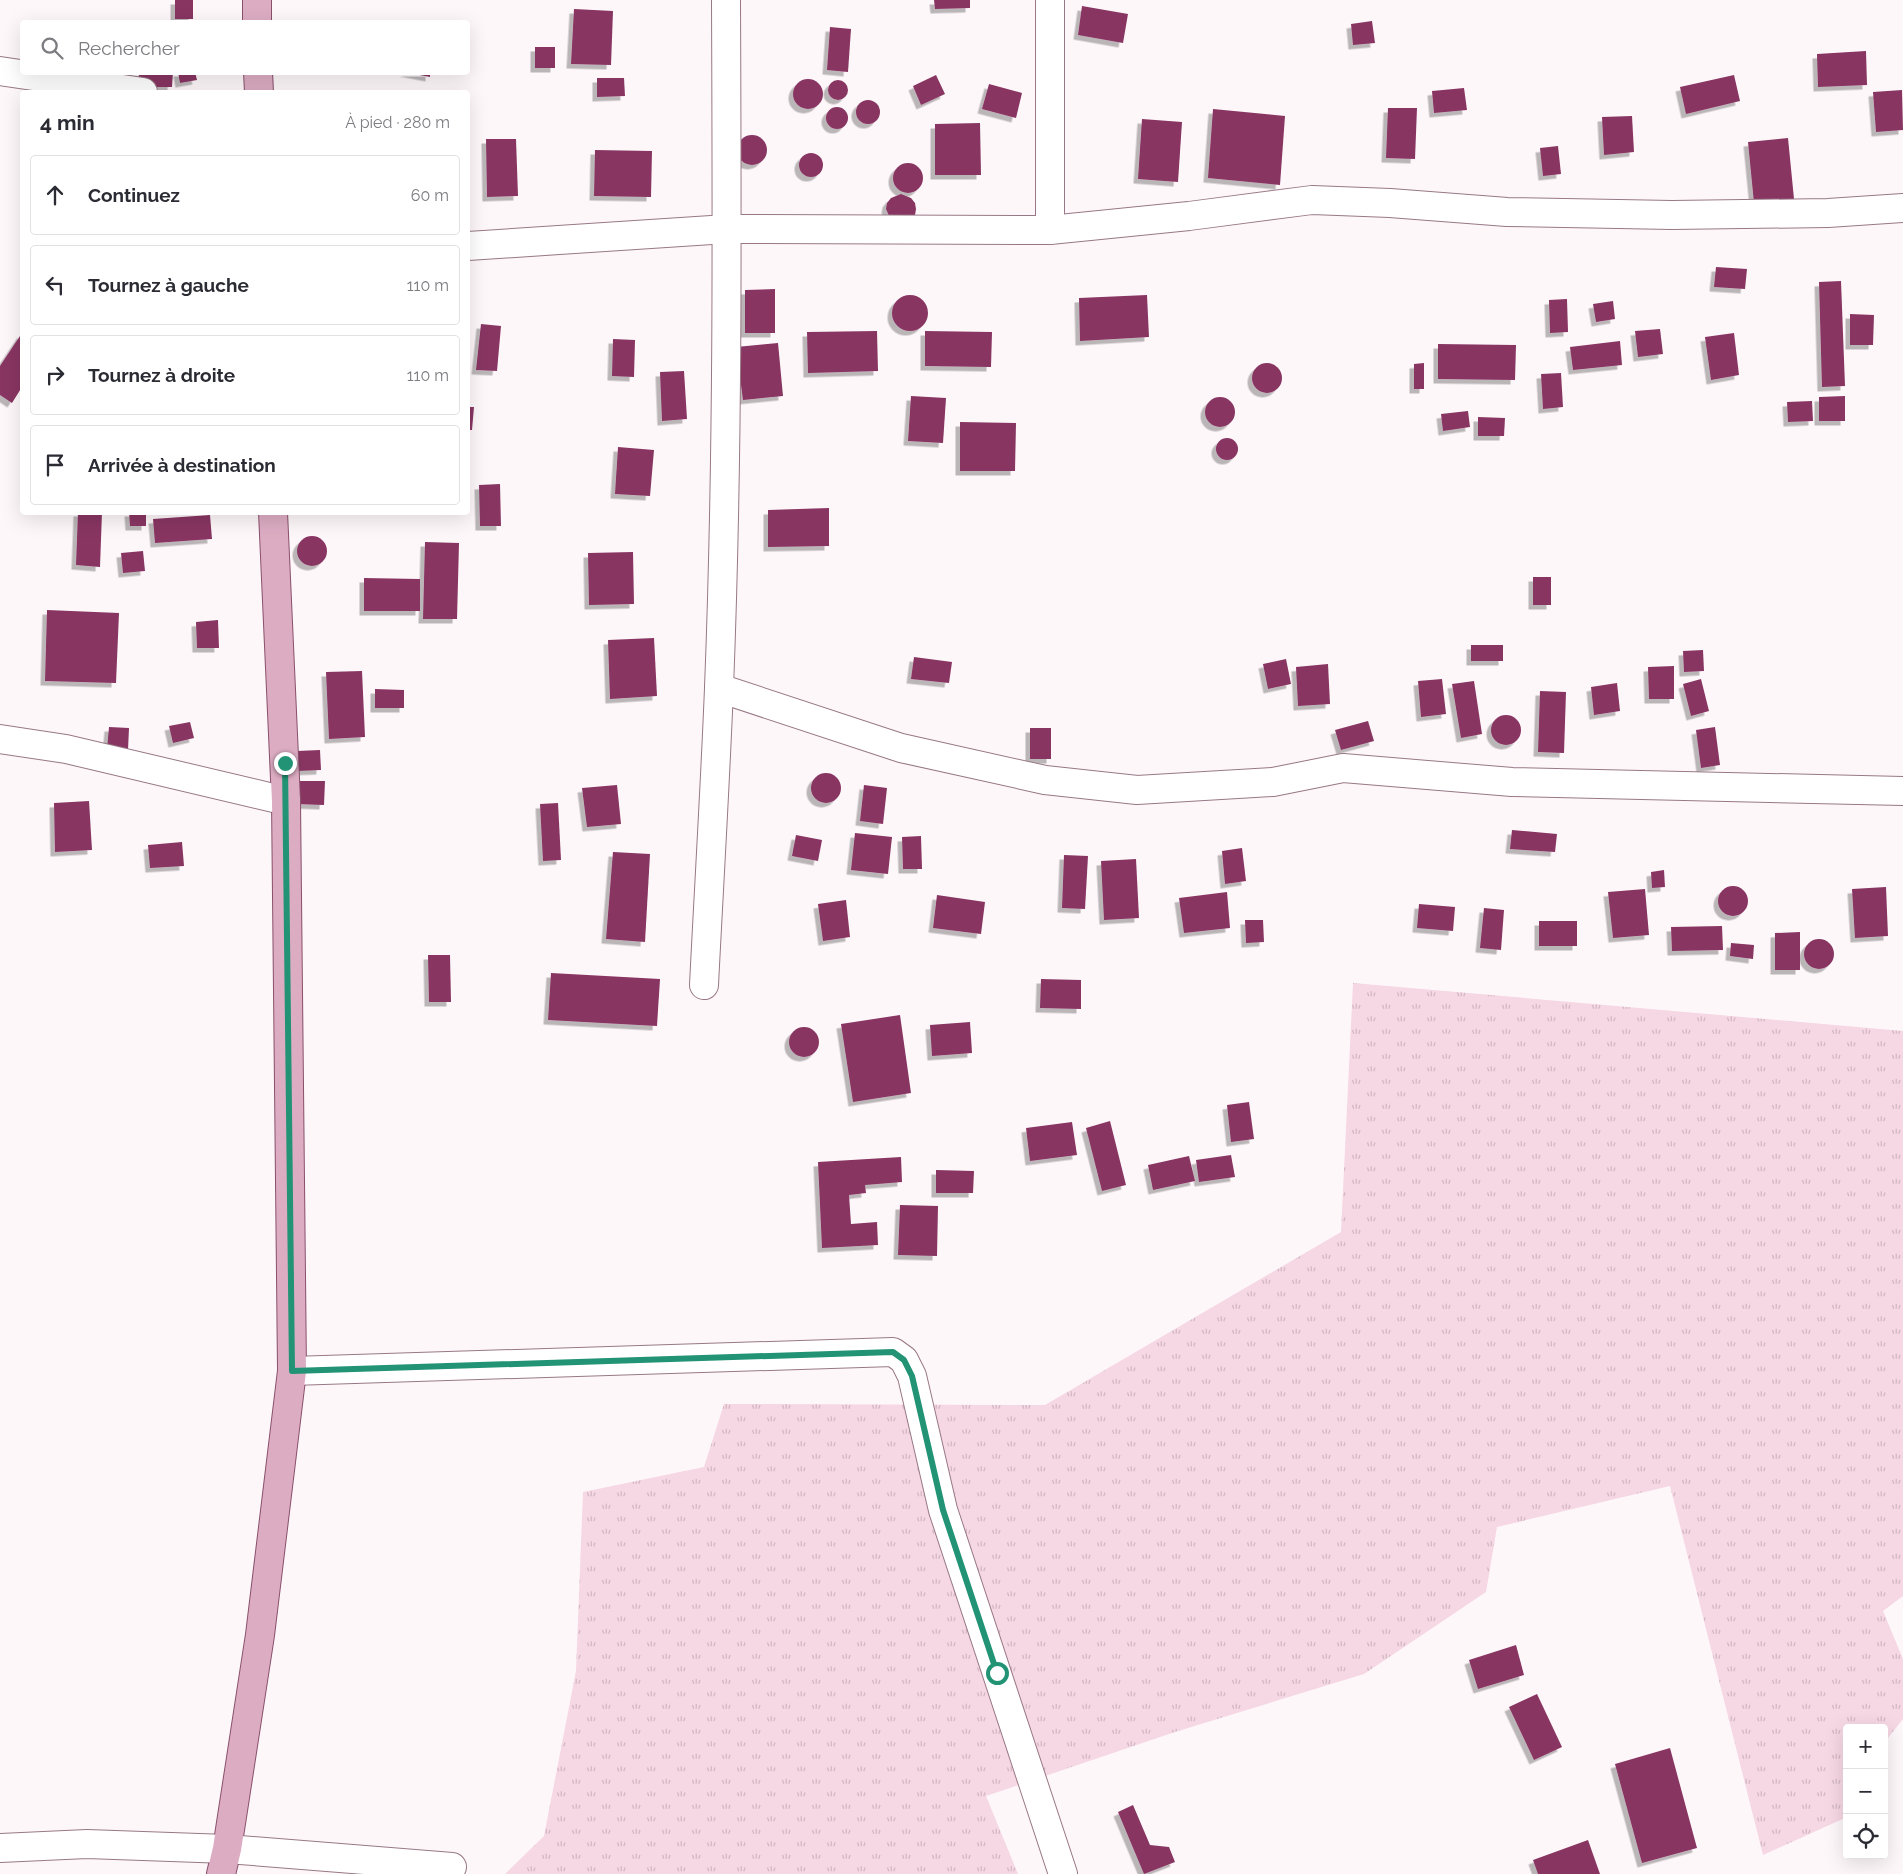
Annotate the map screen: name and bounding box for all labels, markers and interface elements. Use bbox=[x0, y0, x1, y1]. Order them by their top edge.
search box bbox=[20, 20, 470, 75]
icon: search bbox=[38, 34, 66, 62]
text: Rechercher bbox=[78, 37, 180, 59]
text: 4 min bbox=[40, 110, 95, 135]
text: À pied · 280 m bbox=[345, 113, 450, 132]
icon: ahead bbox=[41, 181, 69, 209]
text: Continuez bbox=[88, 184, 180, 206]
text: 60 m bbox=[411, 186, 449, 205]
icon: left bbox=[41, 271, 69, 299]
text: Tournez à gauche bbox=[88, 274, 249, 296]
text: 110 m bbox=[407, 276, 449, 295]
icon: right bbox=[41, 361, 69, 389]
text: Tournez à droite bbox=[88, 364, 235, 386]
text: 110 m bbox=[407, 366, 449, 385]
icon: arrive bbox=[41, 451, 69, 479]
text: Arrivée à destination bbox=[88, 454, 276, 476]
route end bbox=[274, 752, 297, 775]
route start bbox=[986, 1662, 1009, 1685]
map controls bbox=[1843, 1724, 1888, 1859]
button: + bbox=[1843, 1724, 1888, 1769]
button: − bbox=[1843, 1769, 1888, 1814]
button: locate bbox=[1843, 1814, 1888, 1859]

